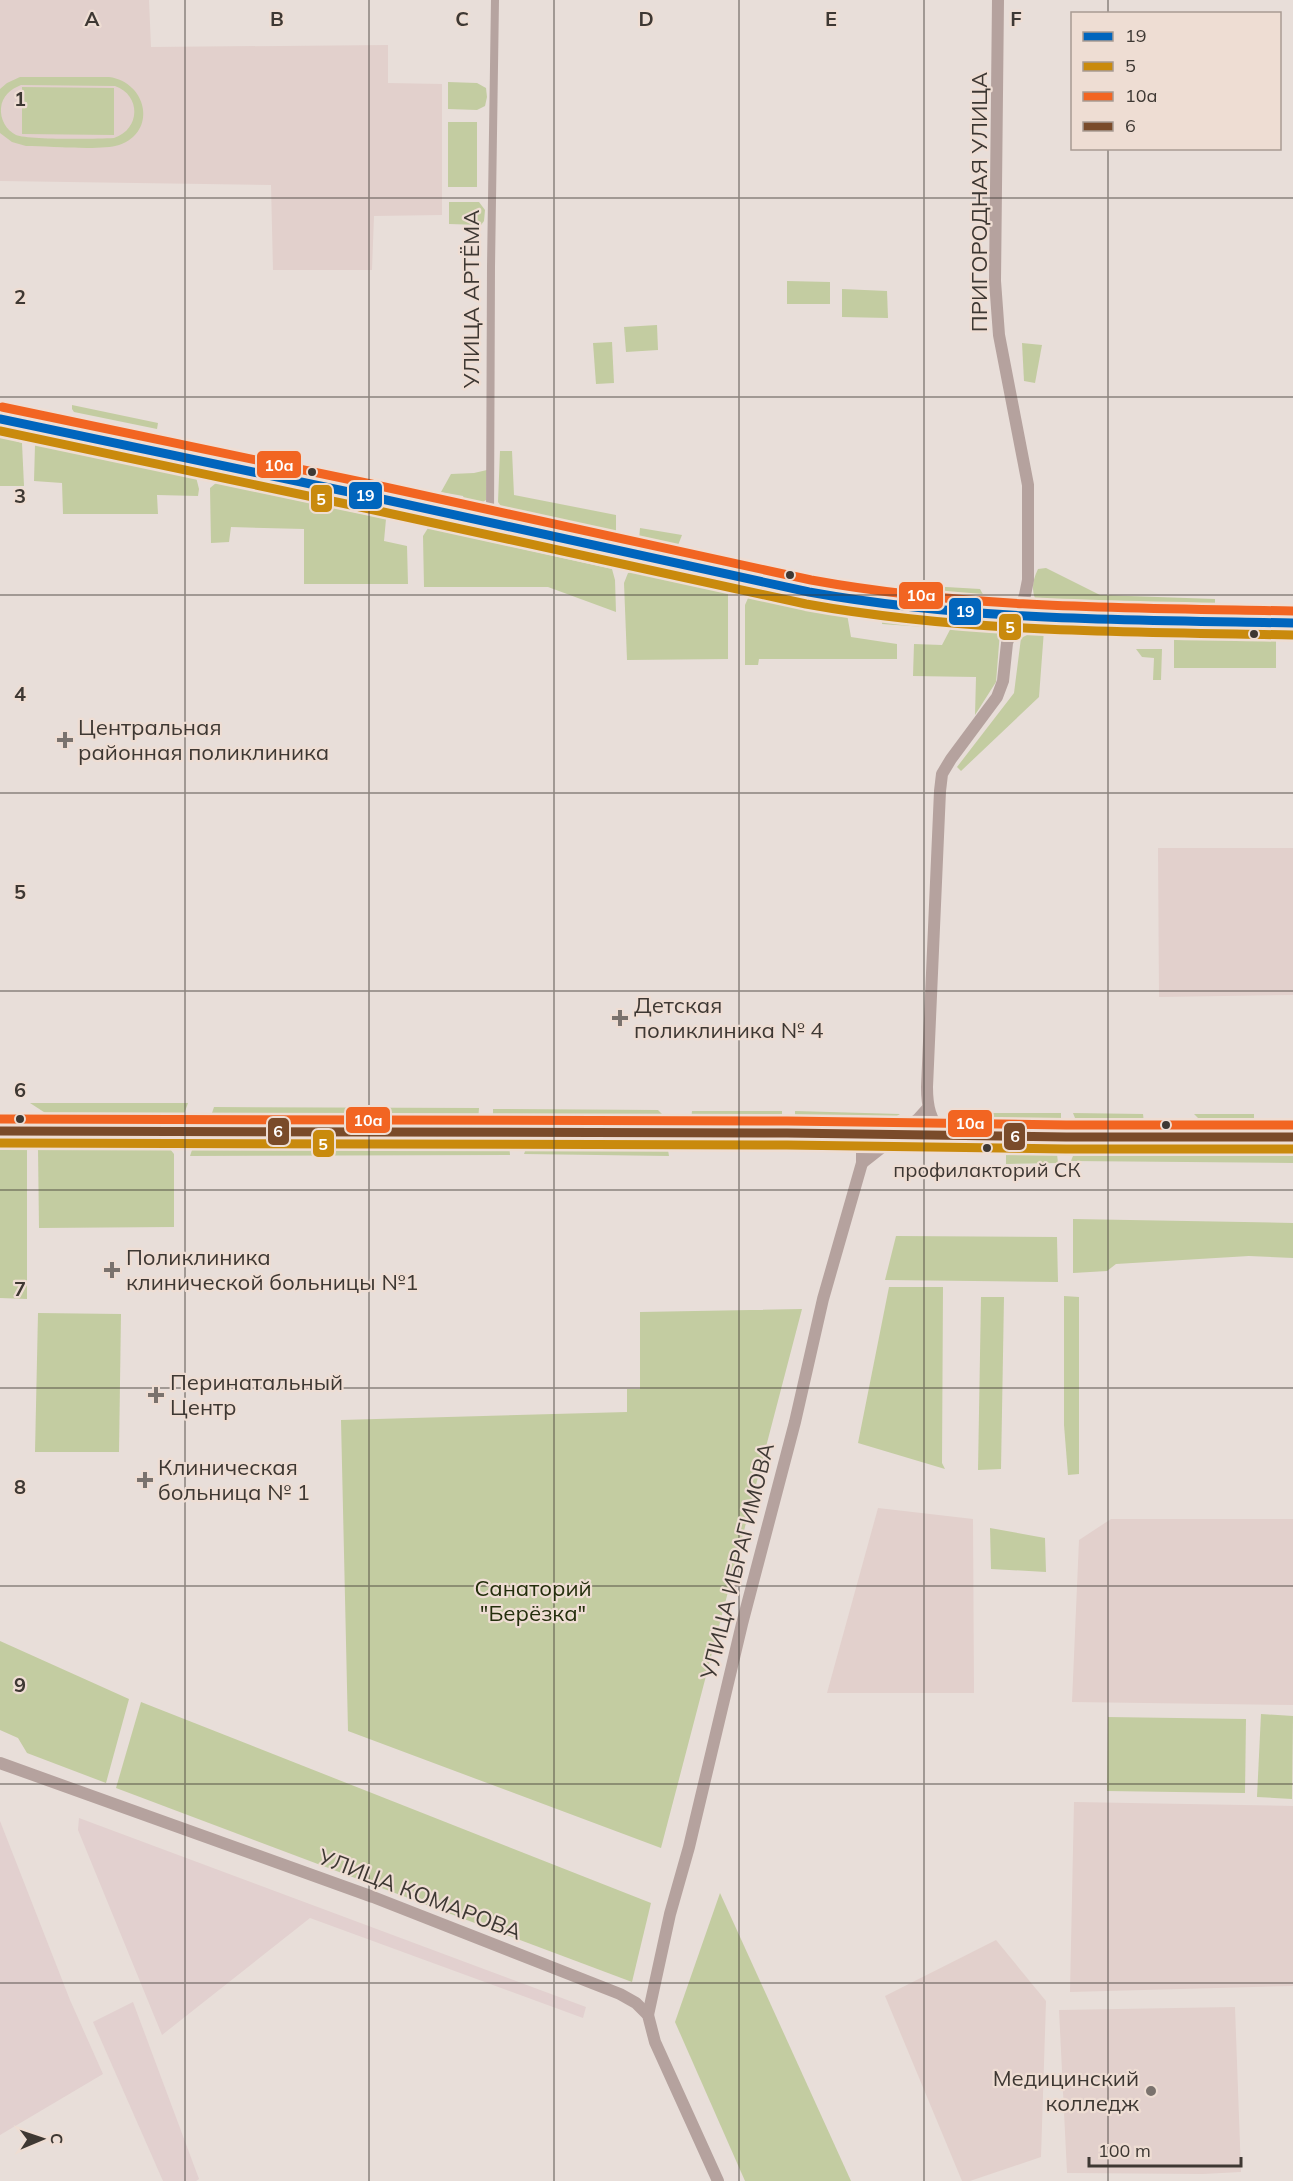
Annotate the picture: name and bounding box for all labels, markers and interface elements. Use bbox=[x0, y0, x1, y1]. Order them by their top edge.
text: A bbox=[85, 6, 100, 31]
text: B bbox=[270, 6, 284, 31]
text: C bbox=[455, 6, 469, 31]
text: D bbox=[638, 6, 654, 31]
text: E bbox=[825, 6, 837, 31]
text: F bbox=[1010, 6, 1022, 31]
legend bbox=[1071, 12, 1281, 150]
text: 19 bbox=[1125, 24, 1147, 47]
text: 5 bbox=[1125, 54, 1136, 77]
street label: ПРИГОРОДНАЯ УЛИЦА bbox=[965, 72, 993, 332]
text: 10а bbox=[1125, 84, 1158, 107]
text: 1 bbox=[14, 86, 26, 111]
text: 6 bbox=[1125, 114, 1136, 137]
street label: УЛИЦА АРТЁМА bbox=[457, 210, 485, 389]
text: 2 bbox=[14, 284, 26, 309]
line badge: 10а bbox=[256, 450, 302, 479]
text: 10а bbox=[264, 455, 294, 475]
unlabelled marker bbox=[306, 466, 318, 478]
line badge: 19 bbox=[348, 481, 383, 510]
text: 3 bbox=[14, 483, 26, 508]
line badge: 5 bbox=[310, 484, 333, 513]
text: 19 bbox=[355, 485, 375, 505]
text: 5 bbox=[316, 489, 326, 509]
unlabelled marker bbox=[784, 569, 796, 581]
line badge: 10а bbox=[898, 581, 944, 610]
text: 10а bbox=[906, 585, 936, 605]
line badge: 19 bbox=[948, 597, 982, 626]
text: 19 bbox=[955, 601, 975, 621]
line badge: 5 bbox=[998, 613, 1022, 641]
text: 5 bbox=[1005, 617, 1015, 637]
unlabelled marker bbox=[1248, 628, 1260, 640]
text: 4 bbox=[14, 681, 26, 706]
place label: Центральная районная поликлиника bbox=[78, 713, 329, 766]
marker: Центральная районная поликлиника bbox=[56, 731, 74, 749]
text: 5 bbox=[14, 879, 26, 904]
place label: Детская поликлиника № 4 bbox=[634, 991, 824, 1044]
marker: Детская поликлиника № 4 bbox=[611, 1009, 629, 1027]
text: 6 bbox=[14, 1077, 26, 1102]
line badge: 10а bbox=[345, 1106, 391, 1134]
line badge: 10а bbox=[947, 1109, 993, 1138]
text: 10а bbox=[353, 1110, 383, 1130]
unlabelled marker bbox=[14, 1113, 26, 1125]
text: 10а bbox=[955, 1113, 985, 1133]
line badge: 6 bbox=[267, 1117, 290, 1146]
unlabelled marker bbox=[1160, 1119, 1172, 1131]
text: 6 bbox=[273, 1121, 283, 1141]
line badge: 6 bbox=[1003, 1122, 1026, 1151]
text: 6 bbox=[1010, 1126, 1020, 1146]
line badge: 5 bbox=[312, 1129, 335, 1158]
text: 5 bbox=[318, 1134, 328, 1154]
marker: профилакторий СК bbox=[981, 1142, 993, 1154]
place label: профилакторий СК bbox=[893, 1157, 1081, 1182]
place label: Поликлиника клинической больницы №1 bbox=[126, 1243, 418, 1296]
marker: Поликлиника клинической больницы №1 bbox=[103, 1261, 121, 1279]
text: 7 bbox=[14, 1276, 26, 1301]
place label: Перинатальный Центр bbox=[170, 1368, 343, 1421]
marker: Перинатальный Центр bbox=[147, 1386, 165, 1404]
street label: УЛИЦА ИБРАГИМОВА bbox=[694, 1440, 780, 1683]
place label: Клиническая больница № 1 bbox=[158, 1453, 310, 1506]
marker: Клиническая больница № 1 bbox=[136, 1471, 154, 1489]
text: 8 bbox=[14, 1474, 26, 1499]
park label: Санаторий "Берёзка" bbox=[474, 1574, 592, 1627]
text: 9 bbox=[14, 1672, 26, 1697]
street label: УЛИЦА КОМАРОВА bbox=[313, 1842, 526, 1946]
place label: Медицинский колледж bbox=[993, 2064, 1139, 2117]
marker: Медицинский колледж bbox=[1144, 2084, 1158, 2098]
north arrow bbox=[12, 2109, 72, 2169]
scale bar bbox=[1089, 2130, 1240, 2168]
text: С bbox=[47, 2133, 67, 2144]
text: 100 m bbox=[1098, 2139, 1151, 2162]

